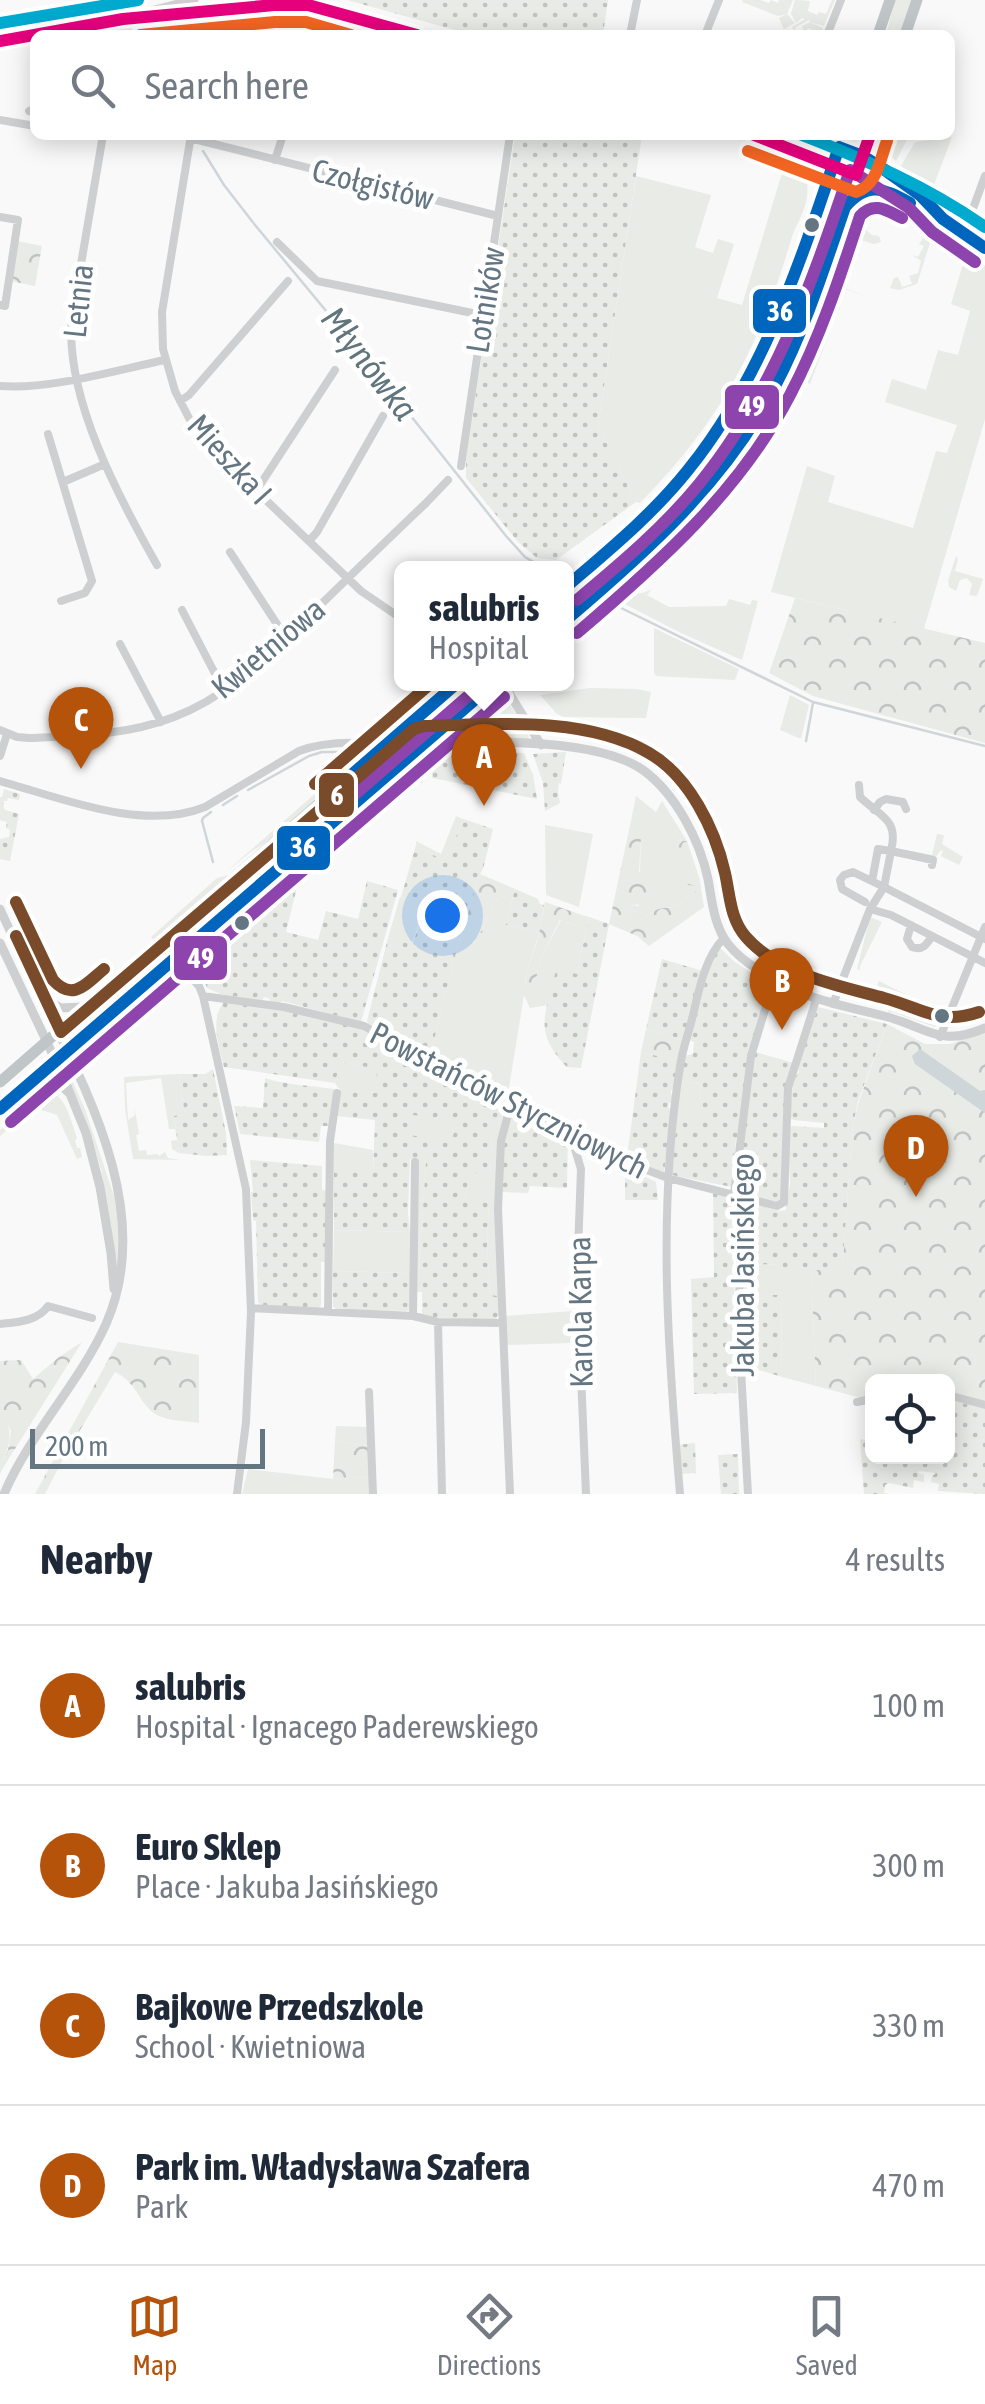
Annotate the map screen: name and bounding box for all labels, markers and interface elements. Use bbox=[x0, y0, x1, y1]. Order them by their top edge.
search box bbox=[30, 30, 955, 140]
icon: search bbox=[65, 58, 120, 113]
text: Search here bbox=[145, 64, 309, 107]
street label: Czołgistów bbox=[308, 151, 438, 217]
unlabelled marker bbox=[802, 215, 822, 235]
street label: Lotników bbox=[458, 244, 512, 356]
street label: Letnia bbox=[56, 262, 100, 340]
line badge: 36 bbox=[751, 287, 808, 335]
text: 36 bbox=[767, 295, 793, 327]
water label: Młynówka bbox=[314, 299, 426, 427]
line badge: 49 bbox=[723, 383, 781, 431]
text: 49 bbox=[738, 390, 765, 422]
street label: Mieszka I bbox=[180, 407, 280, 511]
popup bbox=[394, 561, 574, 691]
text: salubris bbox=[429, 586, 539, 629]
street label: Kwietniowa bbox=[204, 590, 332, 706]
text: Hospital bbox=[429, 629, 529, 666]
pin: C bbox=[48, 686, 114, 769]
pin: A bbox=[452, 724, 516, 806]
line badge: 6 bbox=[317, 771, 356, 819]
text: 6 bbox=[330, 779, 344, 811]
line badge: 36 bbox=[275, 824, 332, 872]
text: 36 bbox=[290, 831, 316, 863]
your location bbox=[417, 890, 468, 941]
unlabelled marker bbox=[232, 913, 252, 933]
line badge: 49 bbox=[172, 934, 229, 982]
text: 49 bbox=[187, 942, 214, 974]
pin: B bbox=[750, 948, 814, 1030]
unlabelled marker bbox=[932, 1006, 952, 1026]
street label: Powstańców Styczniowych bbox=[364, 1014, 654, 1186]
pin: D bbox=[884, 1114, 948, 1197]
street label: Jakuba Jasińskiego bbox=[724, 1154, 761, 1376]
street label: Karola Karpa bbox=[560, 1236, 600, 1388]
map controls bbox=[865, 1374, 955, 1464]
button: locate bbox=[865, 1374, 955, 1464]
scale bar bbox=[30, 1424, 265, 1468]
text: 200 m bbox=[45, 1430, 108, 1462]
text: Nearby bbox=[40, 1535, 153, 1583]
text: 4 results bbox=[846, 1541, 945, 1578]
text: salubris bbox=[135, 1665, 246, 1708]
text: A bbox=[65, 1687, 80, 1724]
text: 100 m bbox=[872, 1687, 945, 1724]
text: Hospital · Ignacego Paderewskiego bbox=[135, 1708, 539, 1745]
text: Euro Sklep bbox=[135, 1825, 281, 1868]
text: B bbox=[65, 1847, 80, 1884]
text: 300 m bbox=[872, 1847, 945, 1884]
text: Place · Jakuba Jasińskiego bbox=[135, 1868, 439, 1905]
text: Bajkowe Przedszkole bbox=[135, 1985, 424, 2028]
text: C bbox=[65, 2007, 80, 2044]
text: 330 m bbox=[872, 2007, 945, 2044]
text: School · Kwietniowa bbox=[135, 2028, 366, 2065]
text: Park im. Władysława Szafera bbox=[135, 2145, 530, 2188]
text: D bbox=[64, 2167, 81, 2204]
text: 470 m bbox=[872, 2167, 945, 2204]
text: Park bbox=[135, 2188, 188, 2225]
tab: Map bbox=[127, 2289, 182, 2381]
tab: Directions bbox=[437, 2289, 541, 2381]
tab: Saved bbox=[796, 2289, 858, 2381]

